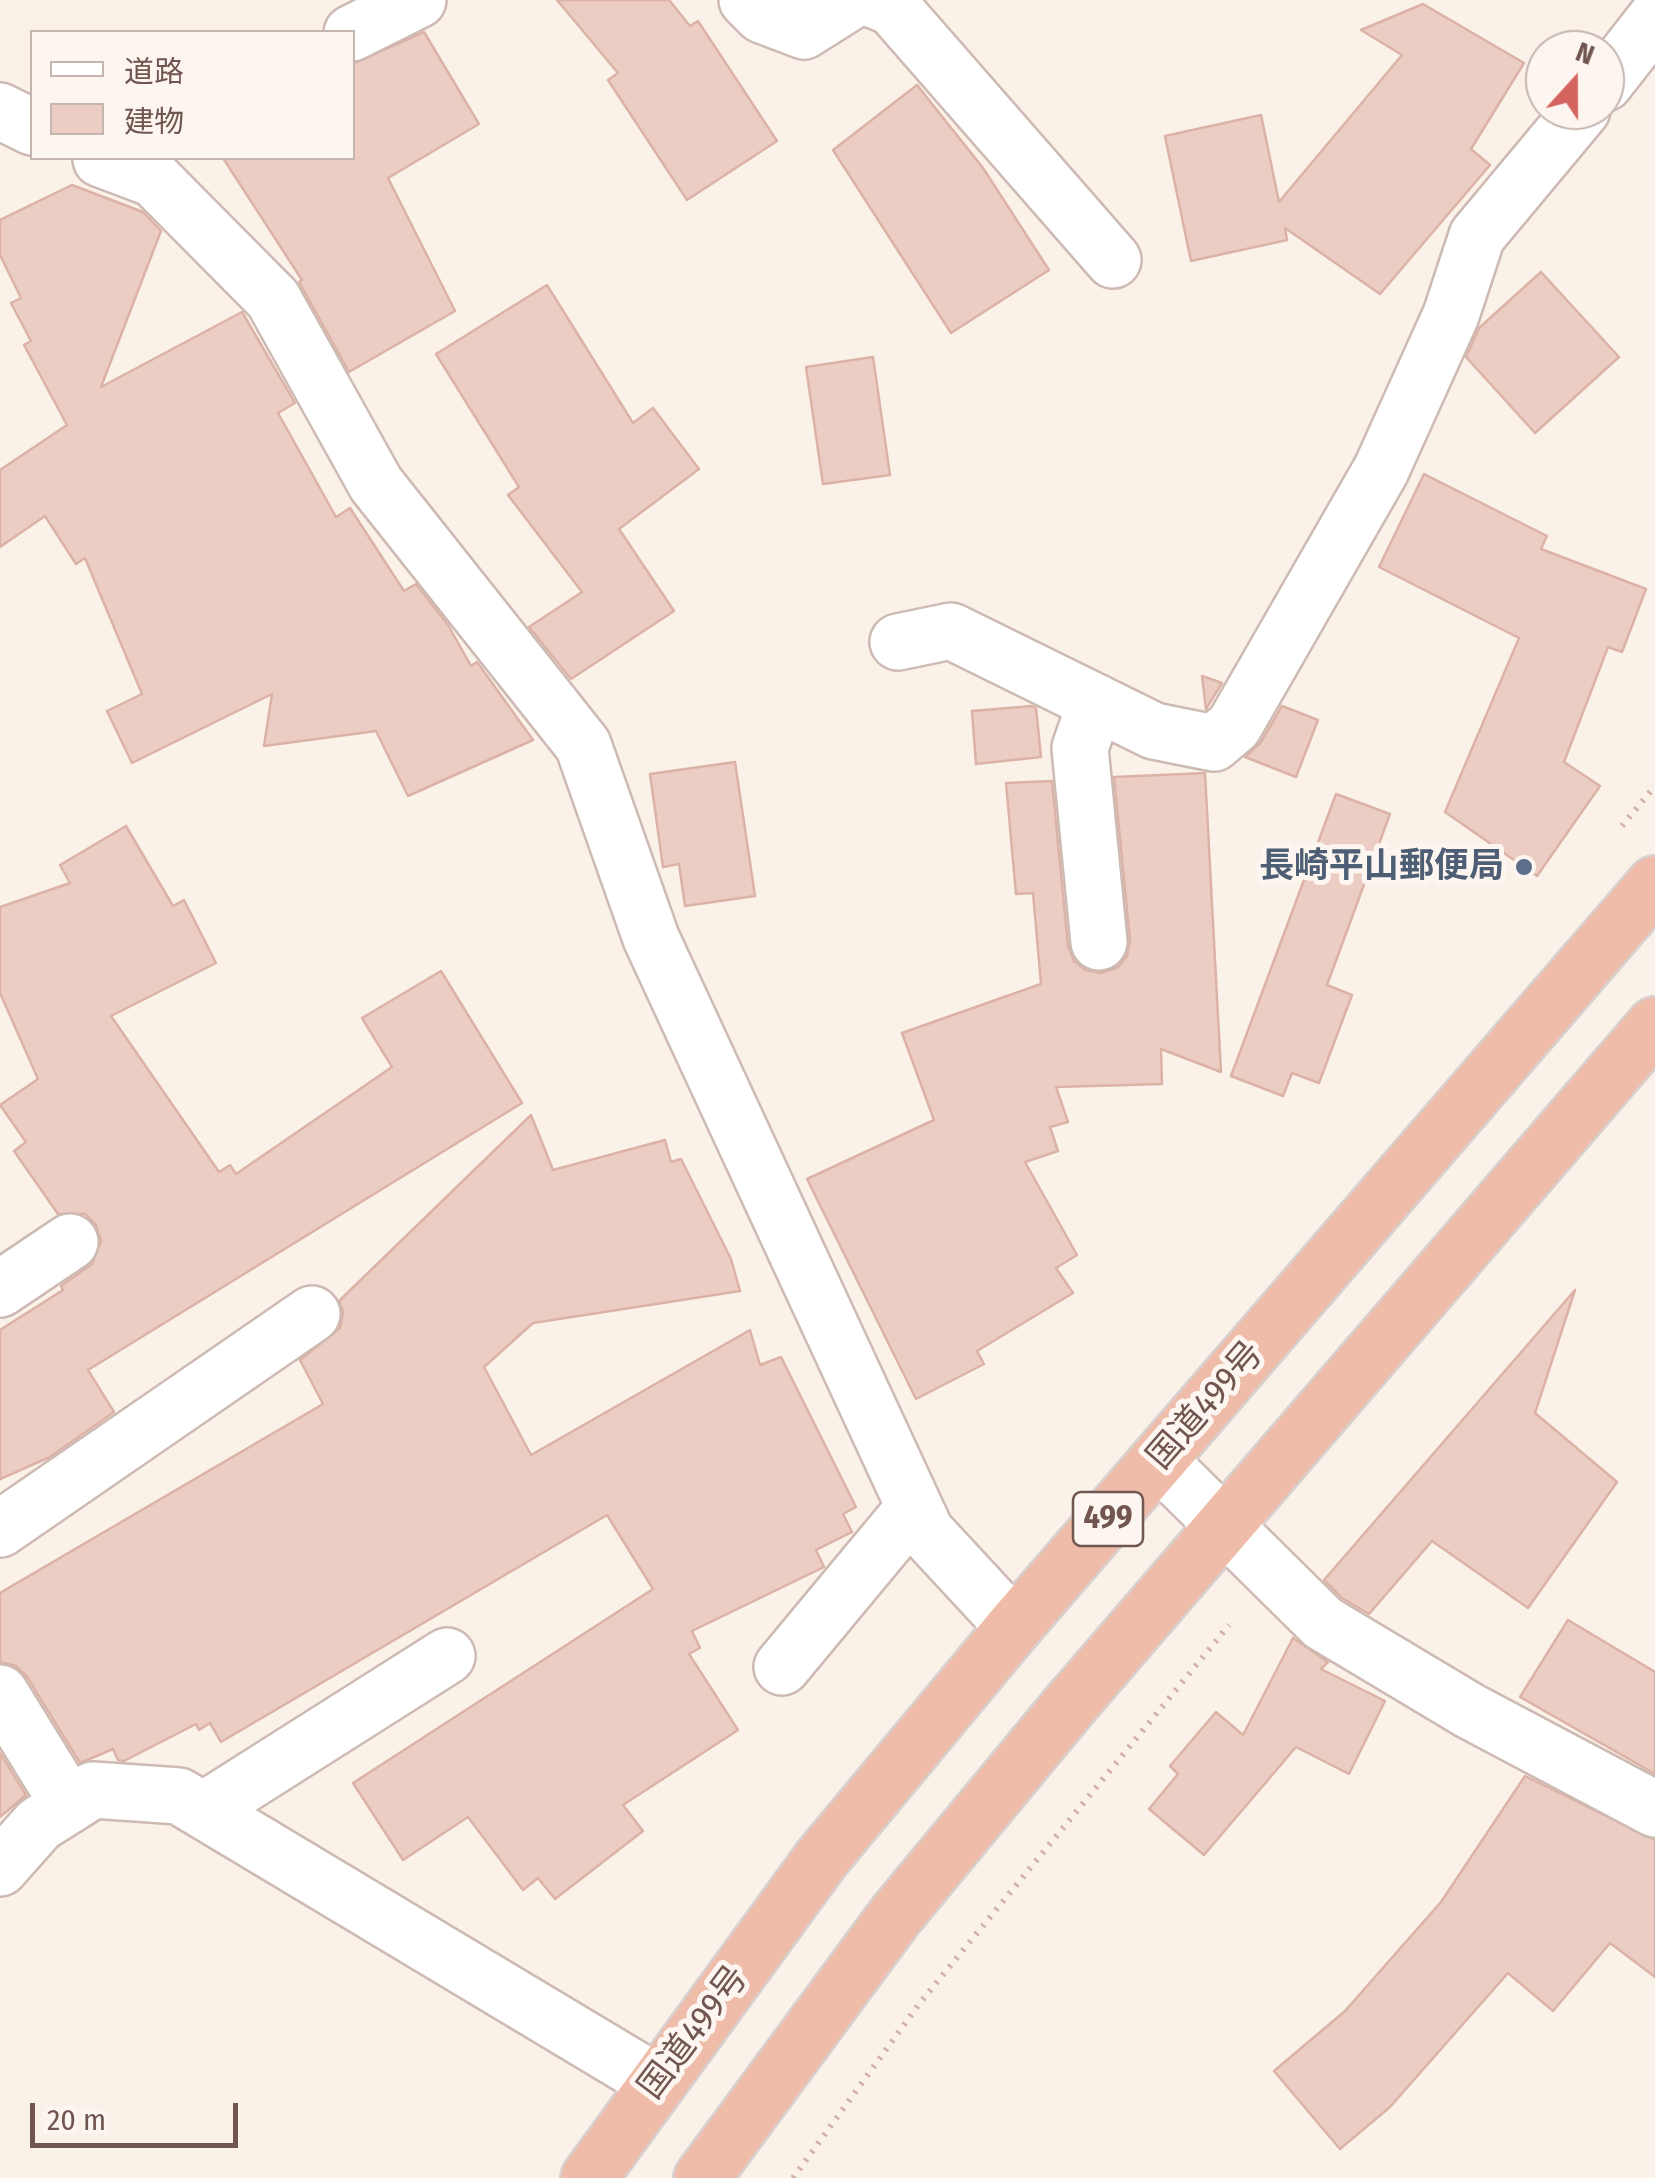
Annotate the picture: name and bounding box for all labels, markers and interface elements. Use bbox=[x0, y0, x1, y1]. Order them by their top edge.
legend bbox=[30, 30, 355, 160]
north arrow bbox=[1525, 30, 1625, 130]
text: N bbox=[1571, 35, 1599, 72]
text: 道路 bbox=[124, 54, 184, 90]
text: 建物 bbox=[124, 104, 184, 140]
place label: 長崎平山郵便局 bbox=[1259, 846, 1504, 888]
marker: 長崎平山郵便局 bbox=[1513, 856, 1535, 878]
street label: 国道499号 bbox=[1139, 1334, 1273, 1478]
road number: 499 bbox=[1073, 1492, 1143, 1546]
street label: 国道499号 bbox=[630, 1958, 758, 2108]
scale bar bbox=[35, 2083, 242, 2145]
text: 20 m bbox=[47, 2102, 106, 2138]

